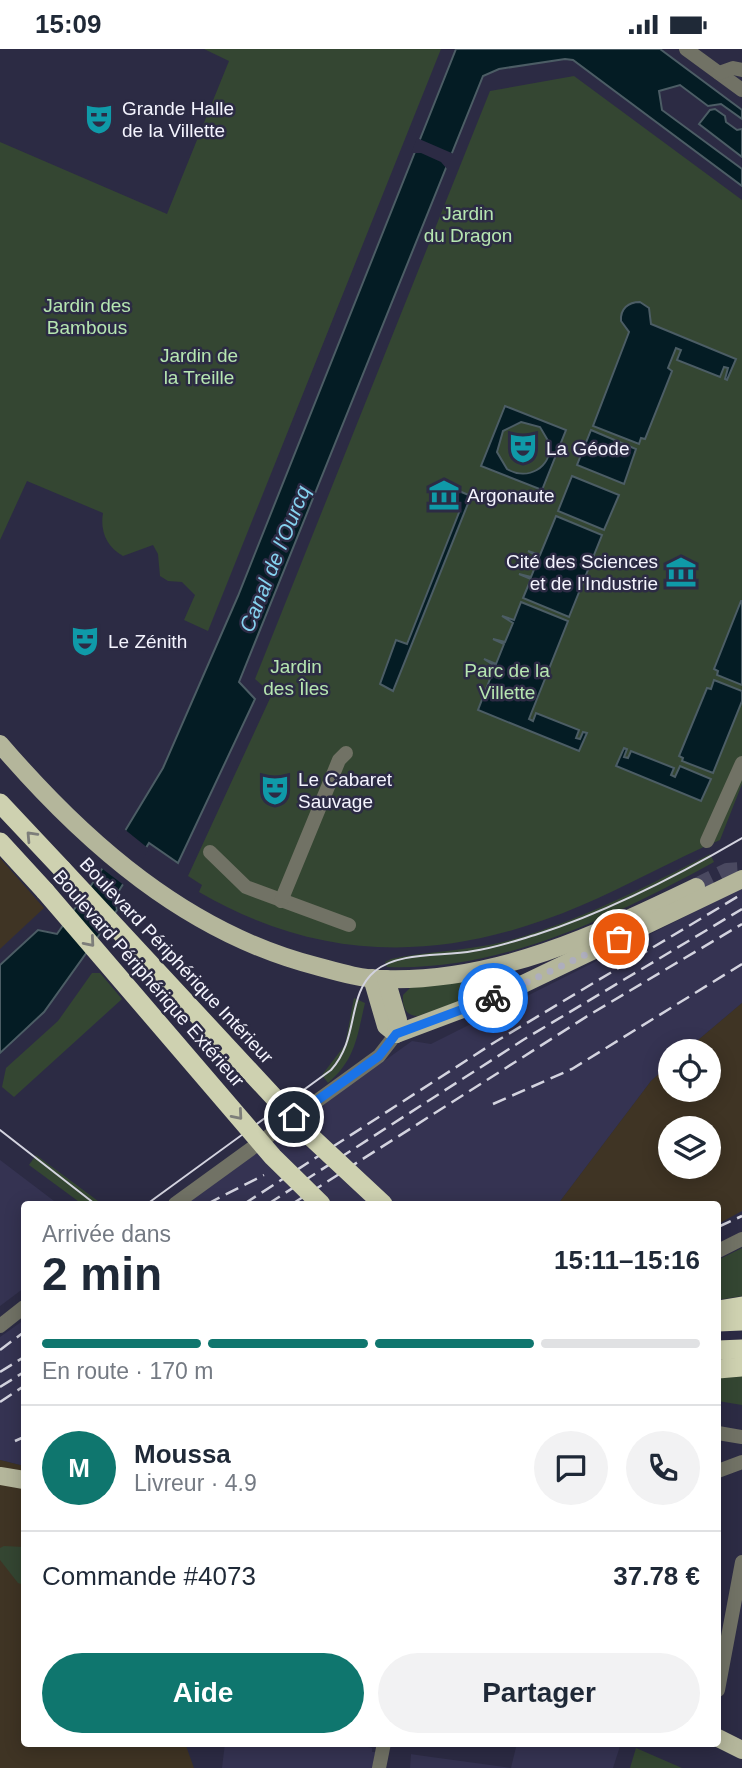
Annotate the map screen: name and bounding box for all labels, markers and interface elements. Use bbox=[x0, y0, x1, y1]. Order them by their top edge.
text: 15:09 bbox=[35, 9, 102, 39]
place label: Grande Halle de la Villette bbox=[122, 98, 234, 141]
theatre icon: Grande Halle de la Villette bbox=[82, 102, 116, 136]
park label: Jardin du Dragon bbox=[424, 203, 512, 246]
park label: Jardin des Bambous bbox=[43, 295, 131, 338]
park label: Jardin de la Treille bbox=[160, 345, 238, 388]
theatre icon: La Géode bbox=[506, 431, 540, 465]
place label: La Géode bbox=[546, 438, 629, 459]
museum icon: Argonaute bbox=[427, 478, 461, 512]
water label: Canal de l'Ourcq bbox=[235, 482, 314, 635]
place label: Argonaute bbox=[467, 485, 555, 506]
place label: Cité des Sciences et de l'Industrie bbox=[506, 551, 658, 594]
museum icon: Cité des Sciences et de l'Industrie bbox=[664, 555, 698, 589]
theatre icon: Le Zénith bbox=[68, 624, 102, 658]
place label: Le Zénith bbox=[108, 631, 187, 652]
park label: Jardin des Îles bbox=[263, 656, 329, 699]
park label: Parc de la Villette bbox=[464, 660, 550, 703]
place label: Le Cabaret Sauvage bbox=[298, 769, 393, 812]
theatre icon: Le Cabaret Sauvage bbox=[258, 773, 292, 807]
one-way arrow bbox=[26, 831, 39, 844]
street label: Boulevard Périphérique Intérieur bbox=[76, 853, 278, 1068]
street label: Boulevard Périphérique Extérieur bbox=[49, 866, 249, 1091]
pin bbox=[589, 909, 649, 969]
icon: bag bbox=[600, 920, 638, 958]
one-way arrow bbox=[82, 934, 94, 947]
courier bbox=[458, 963, 528, 1033]
icon: bike bbox=[474, 979, 512, 1017]
map controls bbox=[658, 1039, 721, 1179]
button: locate bbox=[658, 1039, 721, 1102]
pin bbox=[264, 1087, 324, 1147]
icon: home bbox=[275, 1098, 313, 1136]
one-way arrow bbox=[230, 1107, 242, 1120]
button: layers bbox=[658, 1116, 721, 1179]
text: Arrivée dans bbox=[42, 1221, 171, 1247]
text: 15:11–15:16 bbox=[554, 1245, 700, 1275]
text: 2 min bbox=[42, 1248, 162, 1300]
text: En route · 170 m bbox=[42, 1358, 213, 1384]
button: chat bbox=[534, 1431, 608, 1505]
button: phone bbox=[626, 1431, 700, 1505]
text: Moussa bbox=[134, 1439, 231, 1469]
text: M bbox=[68, 1453, 90, 1483]
text: Livreur · 4.9 bbox=[134, 1470, 257, 1496]
text: Commande #4073 bbox=[42, 1561, 256, 1591]
text: 37.78 € bbox=[613, 1561, 700, 1591]
button: Aide bbox=[42, 1653, 364, 1733]
button: Partager bbox=[378, 1653, 700, 1733]

